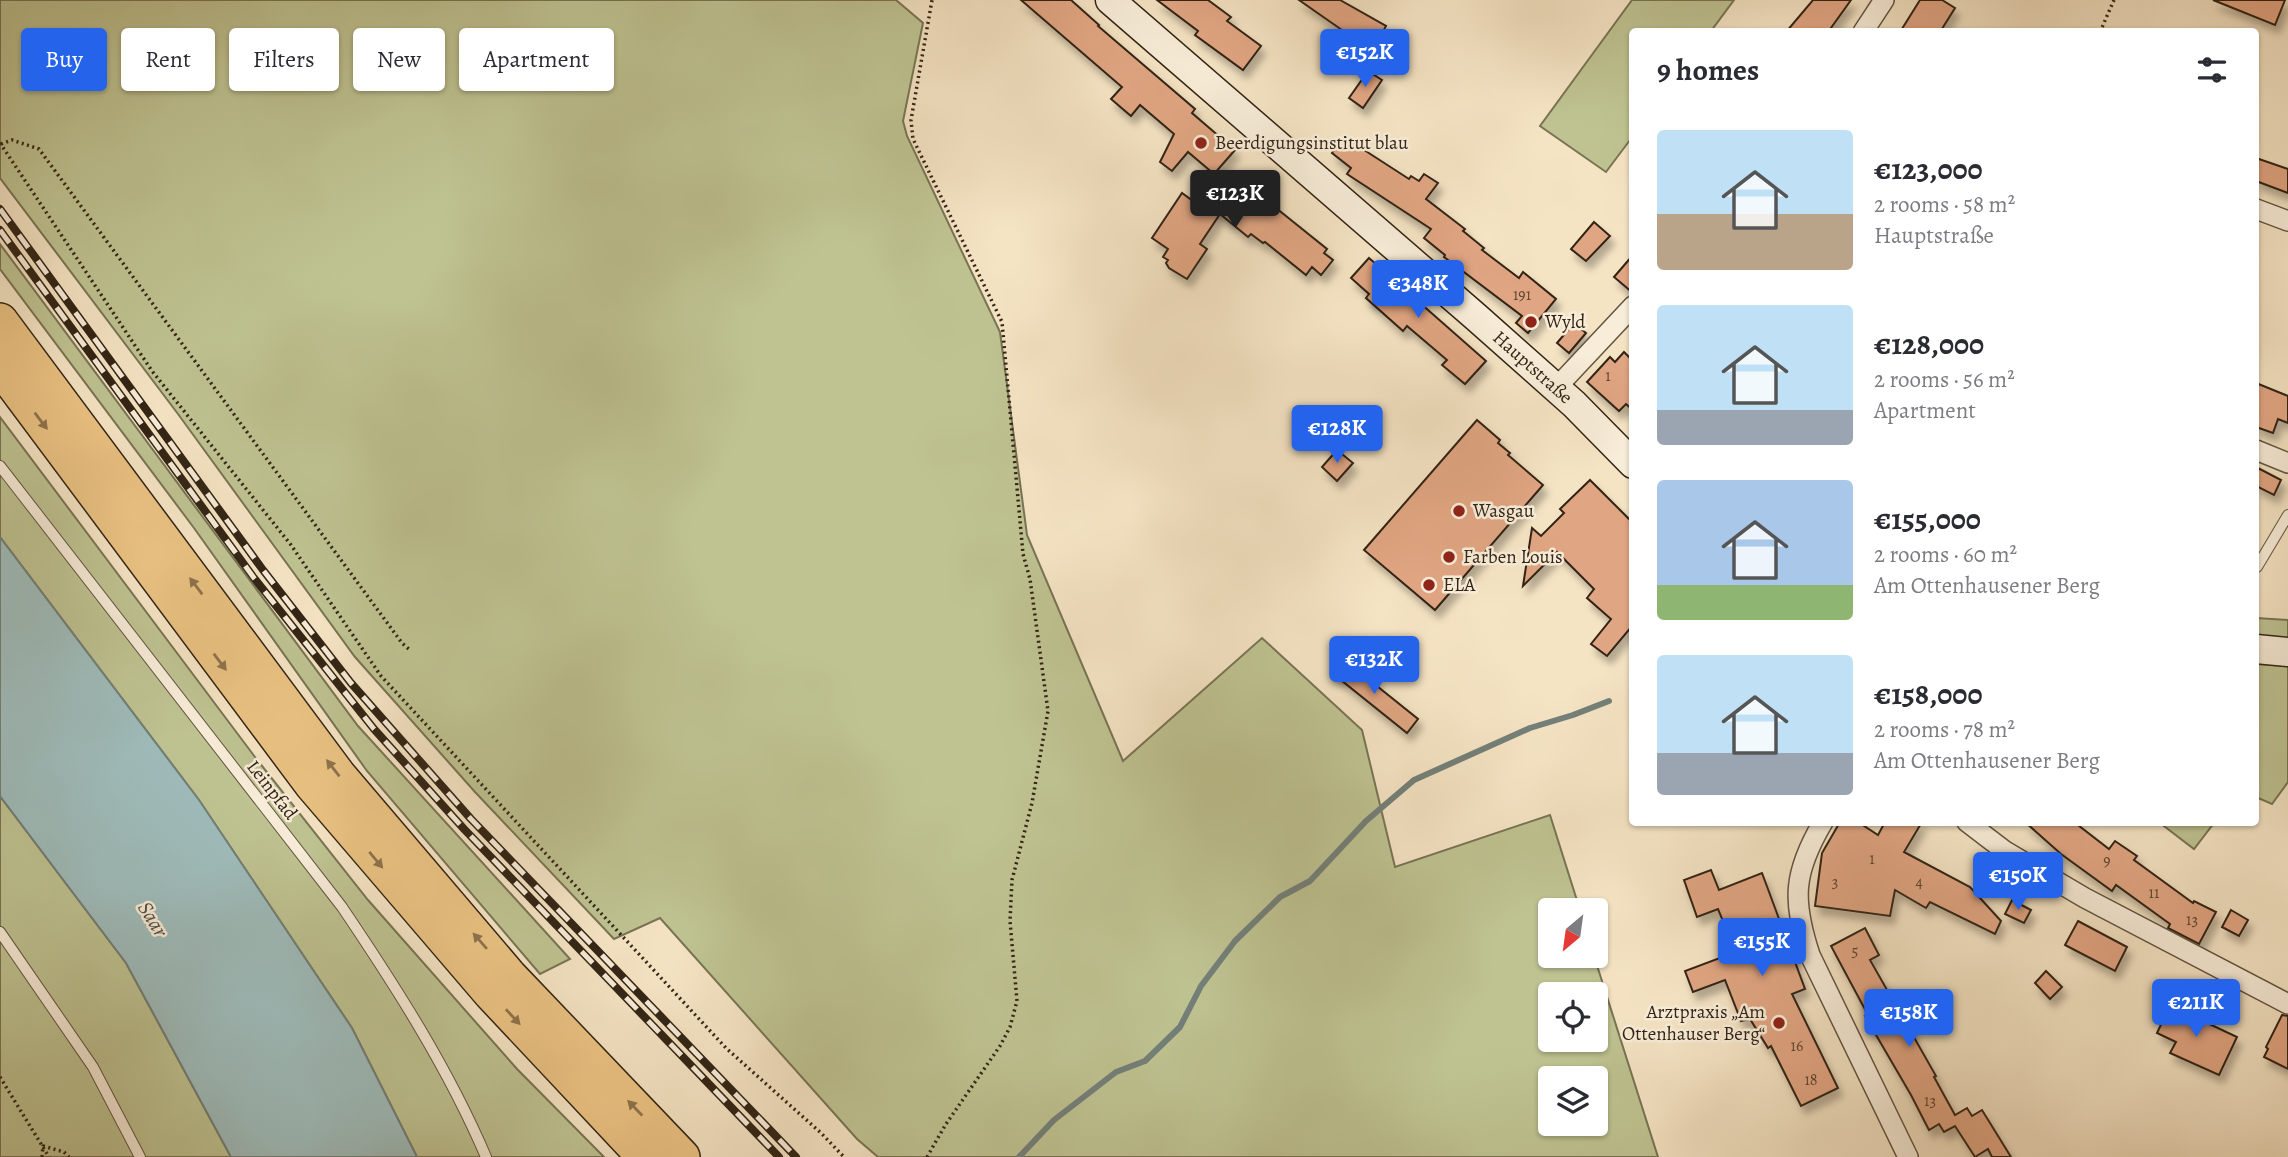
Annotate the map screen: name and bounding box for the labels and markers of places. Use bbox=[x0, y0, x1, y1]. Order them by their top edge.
pin: €152K bbox=[1316, 29, 1414, 89]
place label: Beerdigungsinstitut blau bbox=[1215, 130, 1409, 156]
marker: Beerdigungsinstitut blau bbox=[1193, 135, 1209, 151]
pin: €123K bbox=[1186, 170, 1284, 230]
pin: €348K bbox=[1369, 260, 1467, 320]
place label: Wyld bbox=[1544, 309, 1586, 335]
marker: Wyld bbox=[1523, 314, 1539, 330]
pin: €128K bbox=[1288, 406, 1386, 465]
place label: Wasgau bbox=[1472, 498, 1535, 524]
marker: Wasgau bbox=[1451, 503, 1467, 519]
place label: Farben Louis bbox=[1463, 544, 1563, 570]
marker: Farben Louis bbox=[1441, 549, 1457, 565]
place label: ELA bbox=[1443, 572, 1476, 598]
marker: ELA bbox=[1421, 577, 1437, 593]
pin: €132K bbox=[1325, 636, 1423, 696]
pin: €150K bbox=[1969, 852, 2067, 912]
pin: €155K bbox=[1713, 918, 1811, 978]
pin: €211K bbox=[2147, 979, 2245, 1039]
pin: €158K bbox=[1860, 990, 1958, 1049]
place label: Arztpraxis „Am Ottenhauser Berg“ bbox=[1622, 999, 1765, 1047]
marker: Arztpraxis „Am Ottenhauser Berg“ bbox=[1771, 1015, 1787, 1031]

